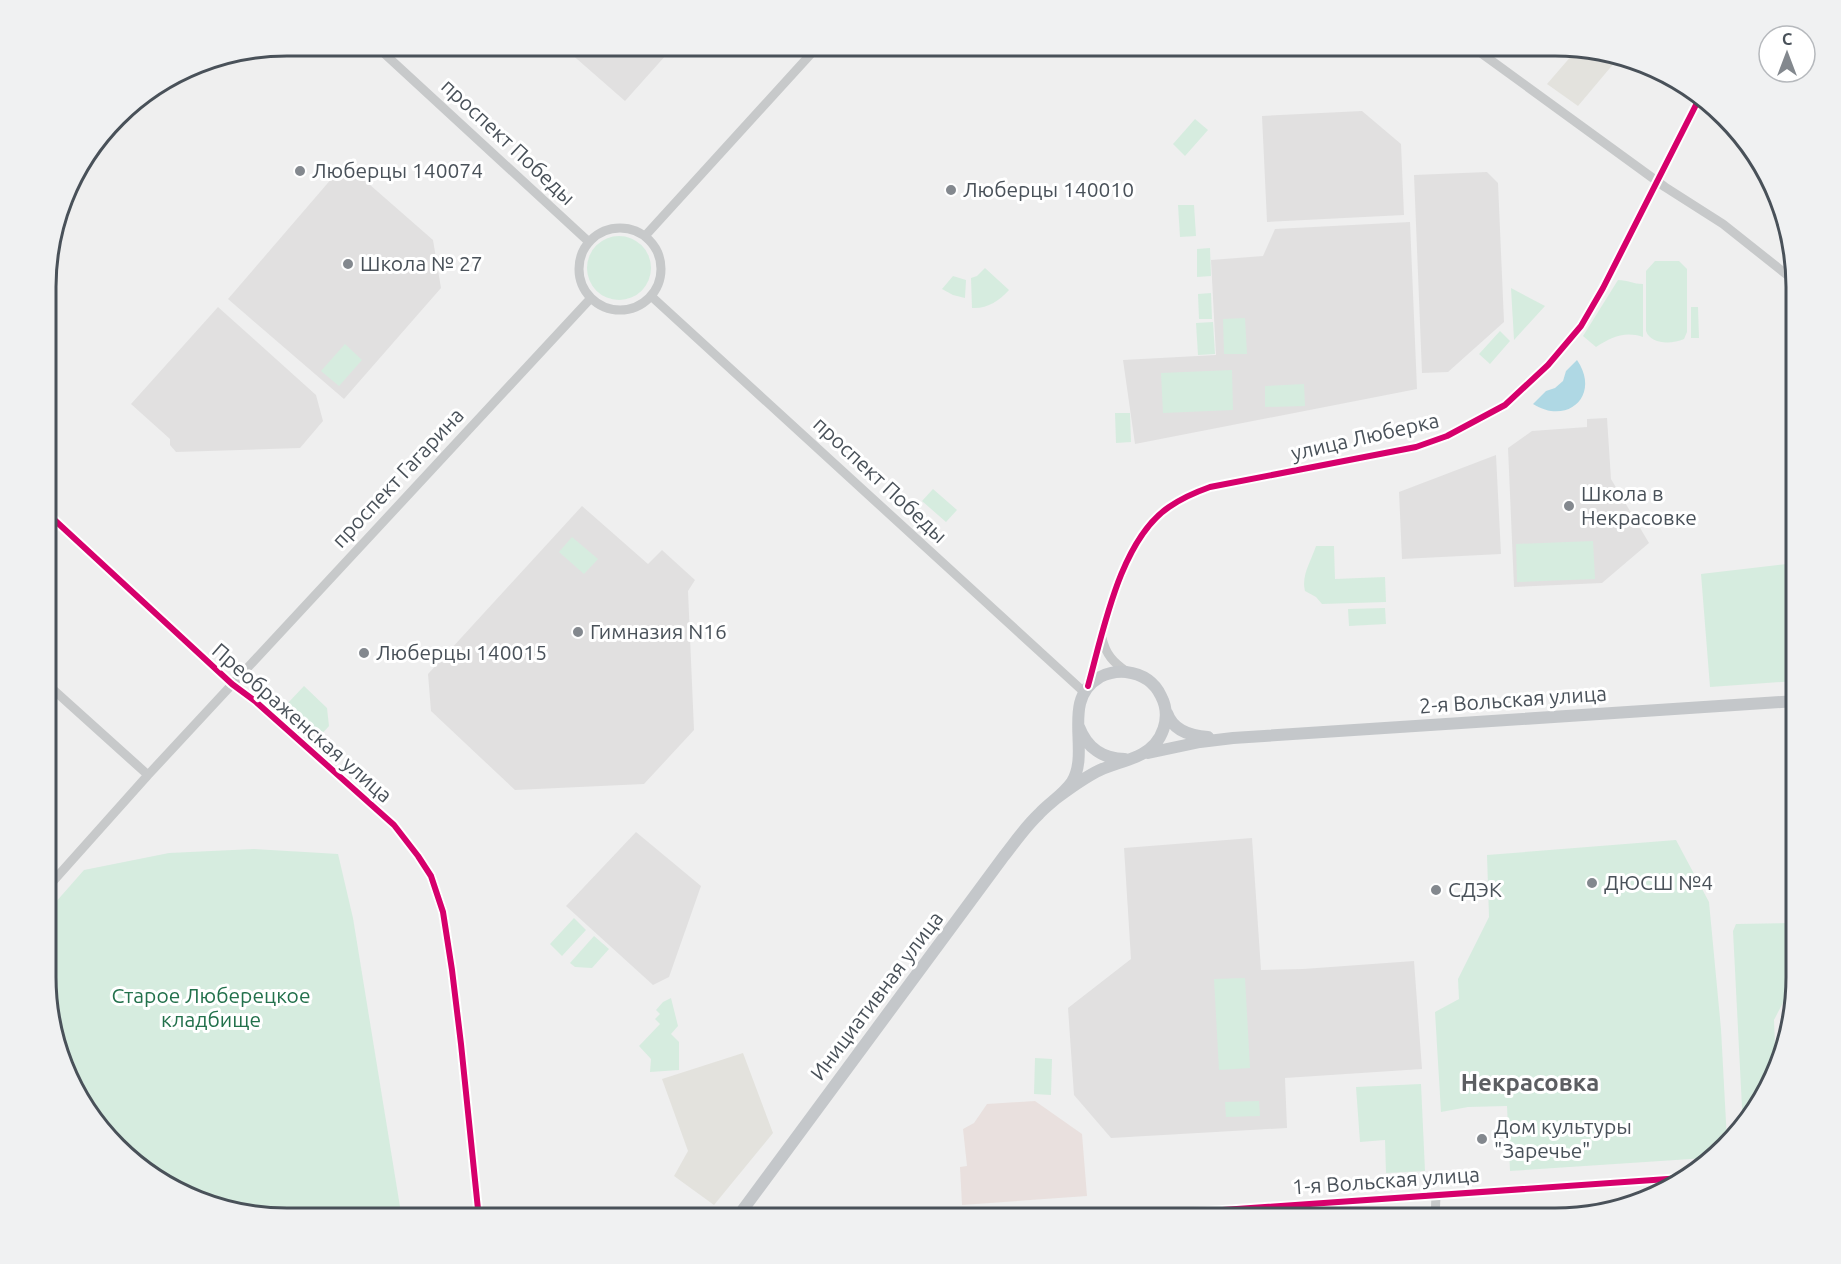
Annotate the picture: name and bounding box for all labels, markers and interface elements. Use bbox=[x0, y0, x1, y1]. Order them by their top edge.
north arrow bbox=[1757, 24, 1817, 84]
text: С bbox=[1782, 30, 1792, 48]
street label: проспект Победы bbox=[437, 73, 580, 209]
place label: Люберцы 140074 bbox=[312, 158, 483, 182]
marker: Люберцы 140074 bbox=[293, 164, 307, 178]
place label: Люберцы 140010 bbox=[963, 177, 1134, 201]
marker: Люберцы 140010 bbox=[944, 183, 958, 197]
place label: Школа № 27 bbox=[360, 251, 483, 275]
marker: Школа № 27 bbox=[341, 257, 355, 271]
street label: проспект Гагарина bbox=[327, 403, 468, 552]
street label: улица Люберка bbox=[1288, 407, 1441, 465]
street label: проспект Победы bbox=[809, 411, 952, 547]
place label: Школа в Некрасовке bbox=[1581, 481, 1697, 529]
marker: Школа в Некрасовке bbox=[1562, 499, 1576, 513]
place label: Гимназия N16 bbox=[590, 619, 727, 643]
marker: Гимназия N16 bbox=[571, 625, 585, 639]
street label: Преображенская улица bbox=[208, 638, 397, 807]
place label: Люберцы 140015 bbox=[376, 640, 547, 664]
marker: Люберцы 140015 bbox=[357, 646, 371, 660]
street label: 2-я Вольская улица bbox=[1418, 680, 1607, 718]
place label: ДЮСШ №4 bbox=[1604, 870, 1713, 894]
marker: ДЮСШ №4 bbox=[1585, 876, 1599, 890]
place label: СДЭК bbox=[1448, 877, 1502, 901]
marker: СДЭК bbox=[1429, 883, 1443, 897]
street label: Инициативная улица bbox=[805, 906, 948, 1085]
park label: Старое Люберецкое кладбище bbox=[112, 983, 310, 1031]
district label: Некрасовка bbox=[1461, 1069, 1599, 1096]
place label: Дом культуры "Заречье" bbox=[1494, 1114, 1632, 1162]
marker: Дом культуры "Заречье" bbox=[1475, 1132, 1489, 1146]
street label: 1-я Вольская улица bbox=[1291, 1161, 1480, 1199]

